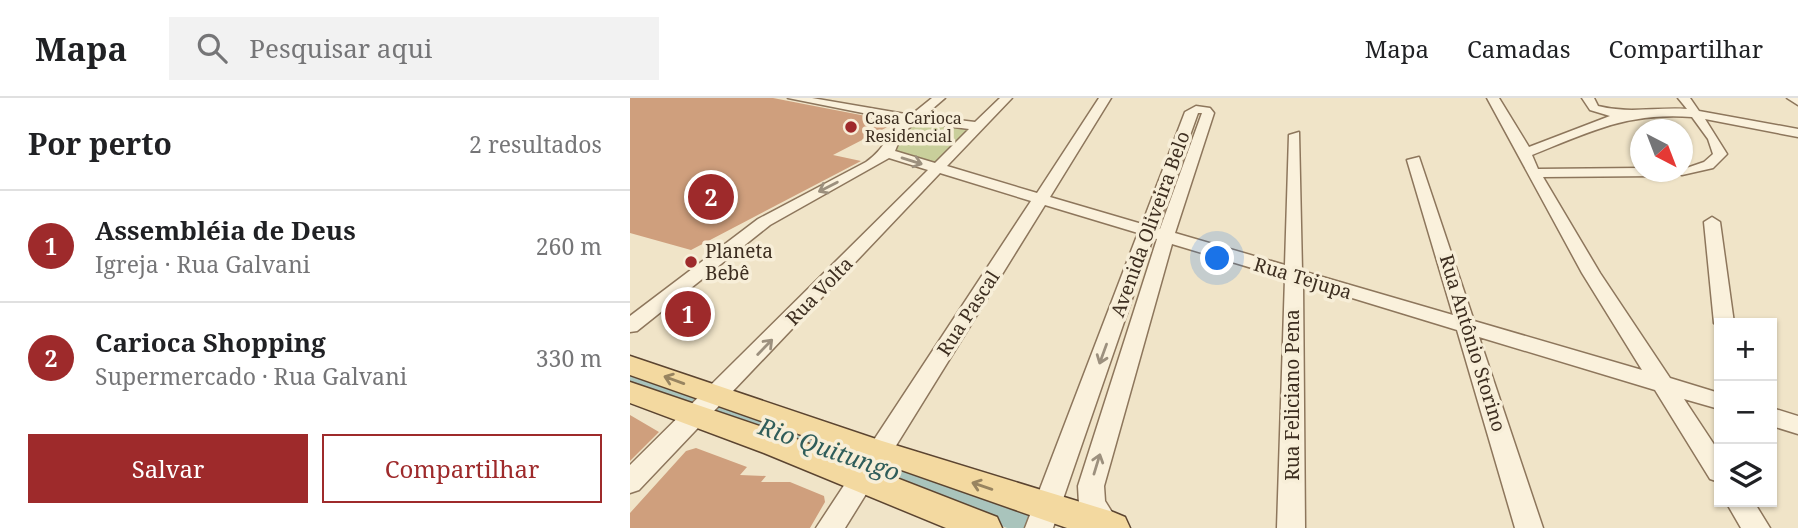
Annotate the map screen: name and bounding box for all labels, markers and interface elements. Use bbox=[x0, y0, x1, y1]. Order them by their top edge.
search box bbox=[169, 17, 659, 80]
text: Mapa bbox=[35, 26, 127, 71]
icon: search bbox=[193, 29, 231, 67]
text: Pesquisar aqui bbox=[249, 30, 432, 66]
text: Mapa bbox=[1365, 32, 1429, 65]
text: Camadas bbox=[1467, 32, 1571, 65]
text: Compartilhar bbox=[1609, 32, 1763, 65]
place label: Casa Carioca Residencial bbox=[865, 107, 962, 147]
marker: Casa Carioca Residencial bbox=[843, 119, 859, 135]
north arrow bbox=[1630, 119, 1693, 182]
text: Por perto bbox=[28, 123, 172, 164]
street label: Avenida Oliveira Belo bbox=[1104, 127, 1196, 321]
text: 2 resultados bbox=[469, 128, 602, 160]
one-way arrow bbox=[901, 155, 923, 168]
pin: 2 bbox=[688, 171, 734, 223]
one-way arrow bbox=[818, 180, 839, 194]
text: Assembléia de Deus bbox=[95, 212, 356, 248]
text: 1 bbox=[45, 230, 58, 262]
text: 260 m bbox=[536, 230, 602, 262]
place label: Planeta Bebê bbox=[705, 238, 773, 286]
your location bbox=[1200, 241, 1234, 275]
text: Igreja · Rua Galvani bbox=[95, 248, 310, 280]
street label: Rua Volta bbox=[780, 251, 858, 331]
street label: Rua Tejupa bbox=[1251, 251, 1355, 305]
street label: Rua Antônio Storino bbox=[1434, 251, 1512, 435]
marker: Planeta Bebê bbox=[683, 254, 699, 270]
street label: Rua Pascal bbox=[931, 265, 1005, 361]
pin: 1 bbox=[665, 288, 711, 340]
street label: Rua Feliciano Pena bbox=[1279, 309, 1305, 481]
map controls bbox=[1714, 318, 1777, 507]
button: + bbox=[1714, 318, 1777, 381]
text: Carioca Shopping bbox=[95, 324, 326, 360]
one-way arrow bbox=[756, 339, 773, 356]
text: 2 bbox=[45, 342, 58, 374]
text: 330 m bbox=[536, 342, 602, 374]
one-way arrow bbox=[1095, 342, 1108, 364]
text: Supermercado · Rua Galvani bbox=[95, 360, 407, 392]
one-way arrow bbox=[664, 373, 685, 386]
button: − bbox=[1714, 381, 1777, 444]
water label: Rio Quitungo bbox=[753, 409, 905, 488]
button: Salvar bbox=[28, 434, 308, 503]
button: Compartilhar bbox=[322, 434, 602, 503]
button: layers bbox=[1714, 444, 1777, 507]
one-way arrow bbox=[1092, 453, 1105, 475]
one-way arrow bbox=[971, 479, 993, 492]

